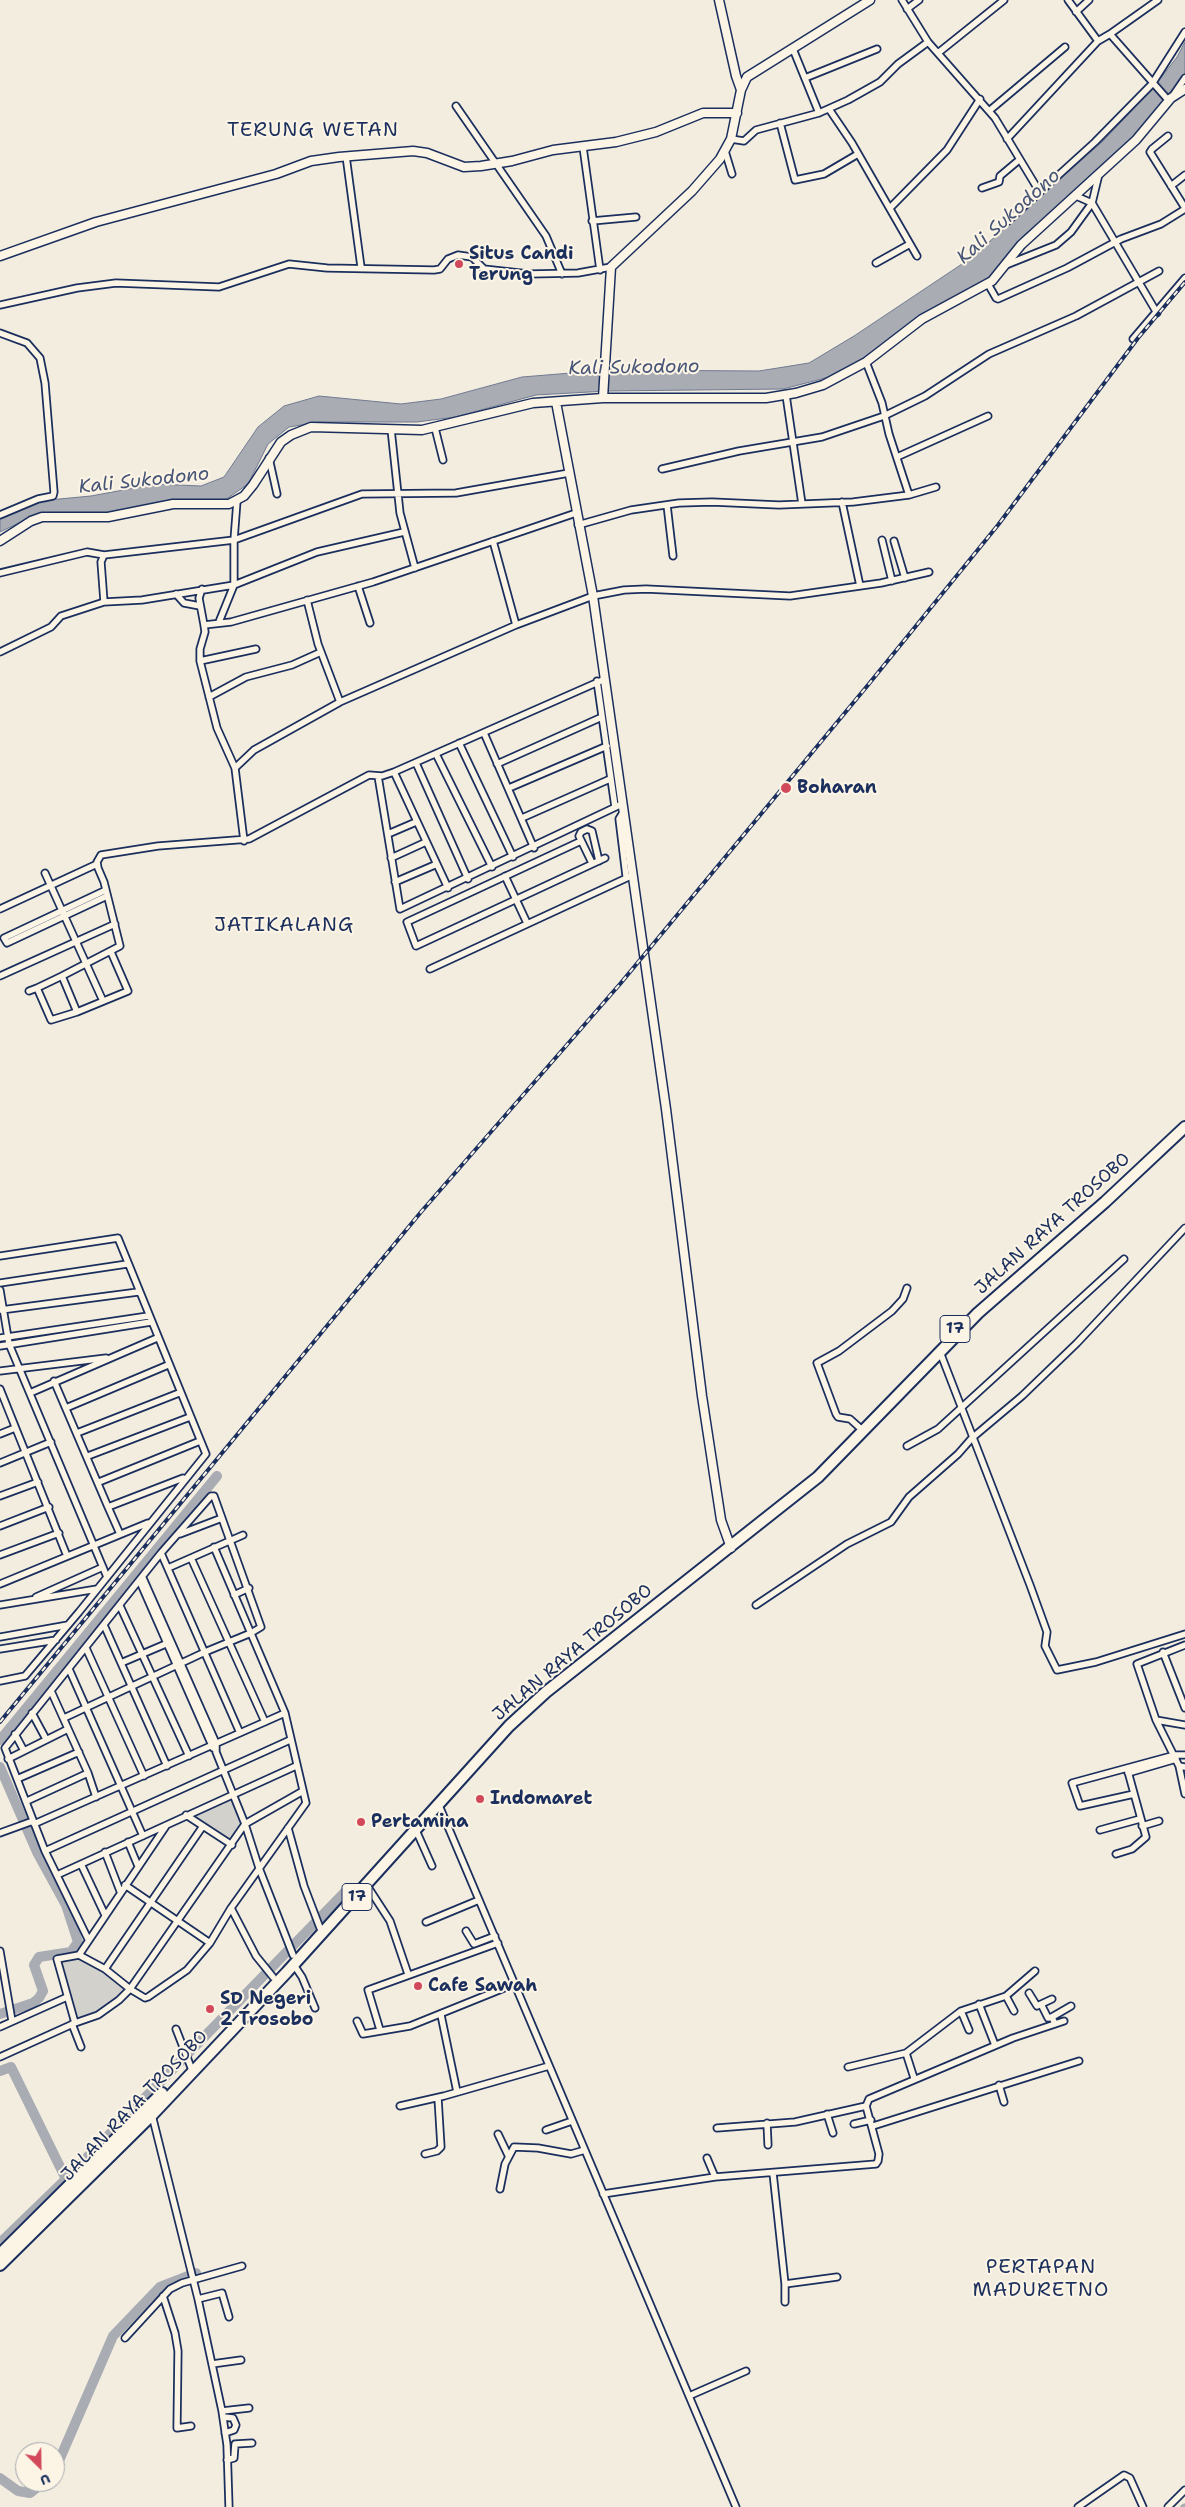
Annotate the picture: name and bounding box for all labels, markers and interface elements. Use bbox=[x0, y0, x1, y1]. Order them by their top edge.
district label: TERUNG WETAN bbox=[226, 119, 400, 143]
water label: Kali Sukodono bbox=[953, 165, 1065, 269]
place label: Situs Candi Terung bbox=[469, 243, 573, 286]
marker: Situs Candi Terung bbox=[453, 258, 465, 270]
water label: Kali Sukodono bbox=[568, 355, 700, 381]
water label: Kali Sukodono bbox=[78, 463, 210, 499]
place label: Boharan bbox=[797, 777, 877, 799]
marker: Boharan bbox=[779, 781, 793, 795]
district label: JATIKALANG bbox=[213, 914, 355, 938]
street label: JALAN RAYA TROSOBO bbox=[971, 1149, 1135, 1299]
road number: 17 bbox=[940, 1316, 970, 1342]
street label: JALAN RAYA TROSOBO bbox=[489, 1580, 657, 1726]
place label: Indomaret bbox=[490, 1788, 592, 1810]
marker: Indomaret bbox=[474, 1793, 486, 1805]
place label: Pertamina bbox=[371, 1811, 469, 1833]
marker: Pertamina bbox=[355, 1816, 367, 1828]
road number: 17 bbox=[342, 1884, 372, 1910]
place label: Cafe Sawah bbox=[428, 1975, 537, 1997]
marker: Cafe Sawah bbox=[412, 1980, 424, 1992]
place label: SD Negeri 2 Trosobo bbox=[220, 1988, 314, 2030]
marker: SD Negeri 2 Trosobo bbox=[204, 2003, 216, 2015]
street label: JALAN RAYA TROSOBO bbox=[57, 2026, 213, 2186]
district label: PERTAPAN MADURETNO bbox=[971, 2256, 1111, 2303]
north arrow bbox=[15, 2442, 65, 2492]
text: U bbox=[38, 2470, 53, 2490]

